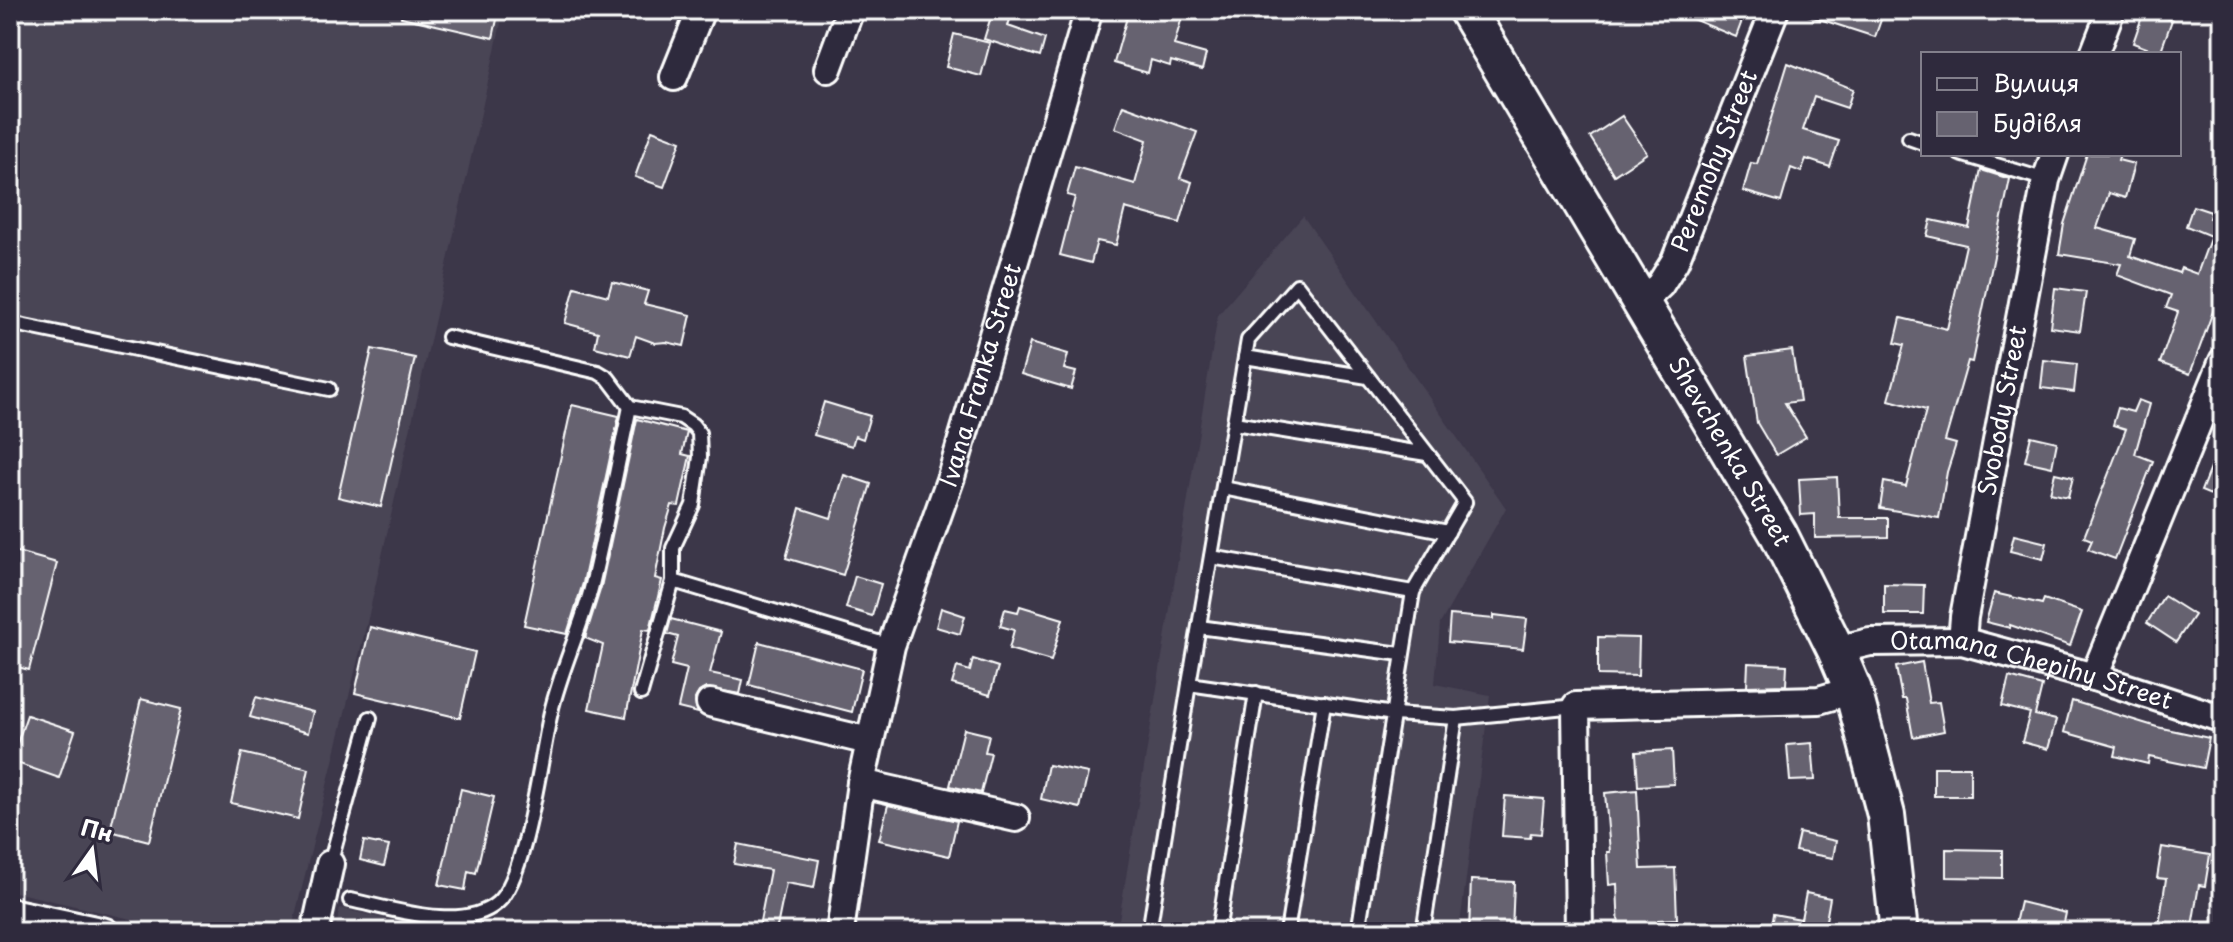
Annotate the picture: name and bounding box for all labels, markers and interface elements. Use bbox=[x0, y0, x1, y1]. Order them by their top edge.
legend bbox=[1921, 52, 2181, 156]
street label: Peremohy Street bbox=[1660, 64, 1765, 257]
text: Вулиця bbox=[1993, 64, 2079, 100]
text: Будівля bbox=[1993, 104, 2082, 140]
street label: Ivana Franka Street bbox=[929, 258, 1029, 492]
street label: Svobody Street bbox=[1967, 322, 2034, 499]
street label: Shevchenka Street bbox=[1661, 349, 1802, 552]
street label: Otamana Chepihy Street bbox=[1890, 620, 2178, 717]
text: Пн bbox=[78, 809, 117, 849]
north arrow bbox=[52, 810, 132, 890]

